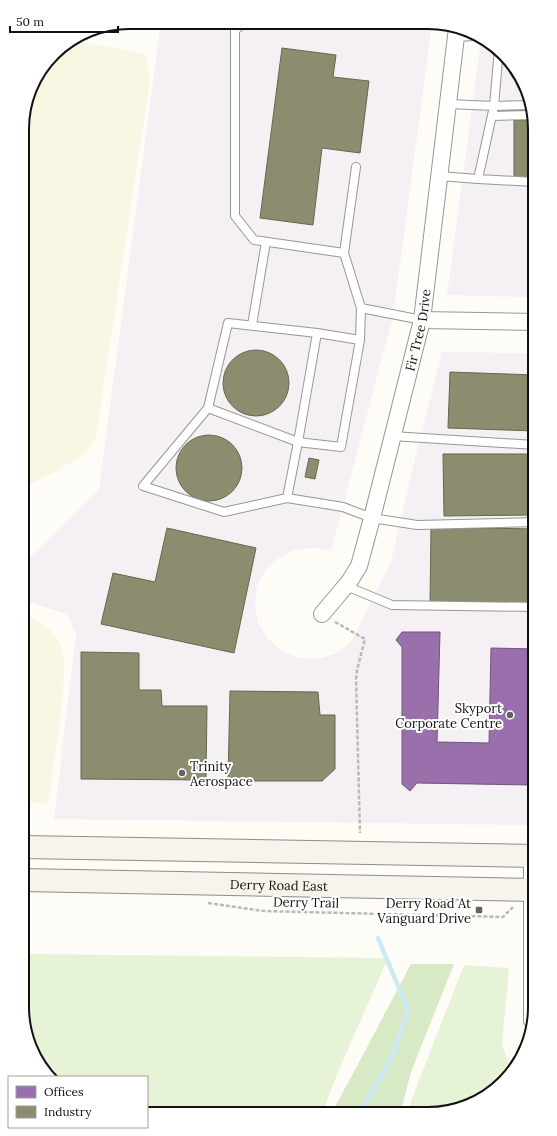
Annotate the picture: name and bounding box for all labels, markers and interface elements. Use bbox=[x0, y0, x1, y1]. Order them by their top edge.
scale bar bbox=[10, 8, 118, 34]
text: 50 m bbox=[16, 14, 44, 29]
street label: Fir Tree Drive bbox=[401, 288, 435, 373]
place label: Skyport Corporate Centre bbox=[395, 700, 502, 732]
marker: Skyport Corporate Centre bbox=[505, 710, 515, 720]
place label: Trinity Aerospace bbox=[189, 758, 253, 790]
marker: Trinity Aerospace bbox=[177, 768, 187, 778]
street label: Derry Road East bbox=[230, 876, 328, 895]
street label: Derry Trail bbox=[273, 893, 340, 912]
place label: Derry Road At Vanguard Drive bbox=[376, 895, 471, 927]
marker: Derry Road At Vanguard Drive bbox=[474, 905, 484, 915]
legend bbox=[8, 1076, 148, 1128]
text: Offices bbox=[44, 1084, 84, 1099]
text: Industry bbox=[44, 1104, 92, 1119]

